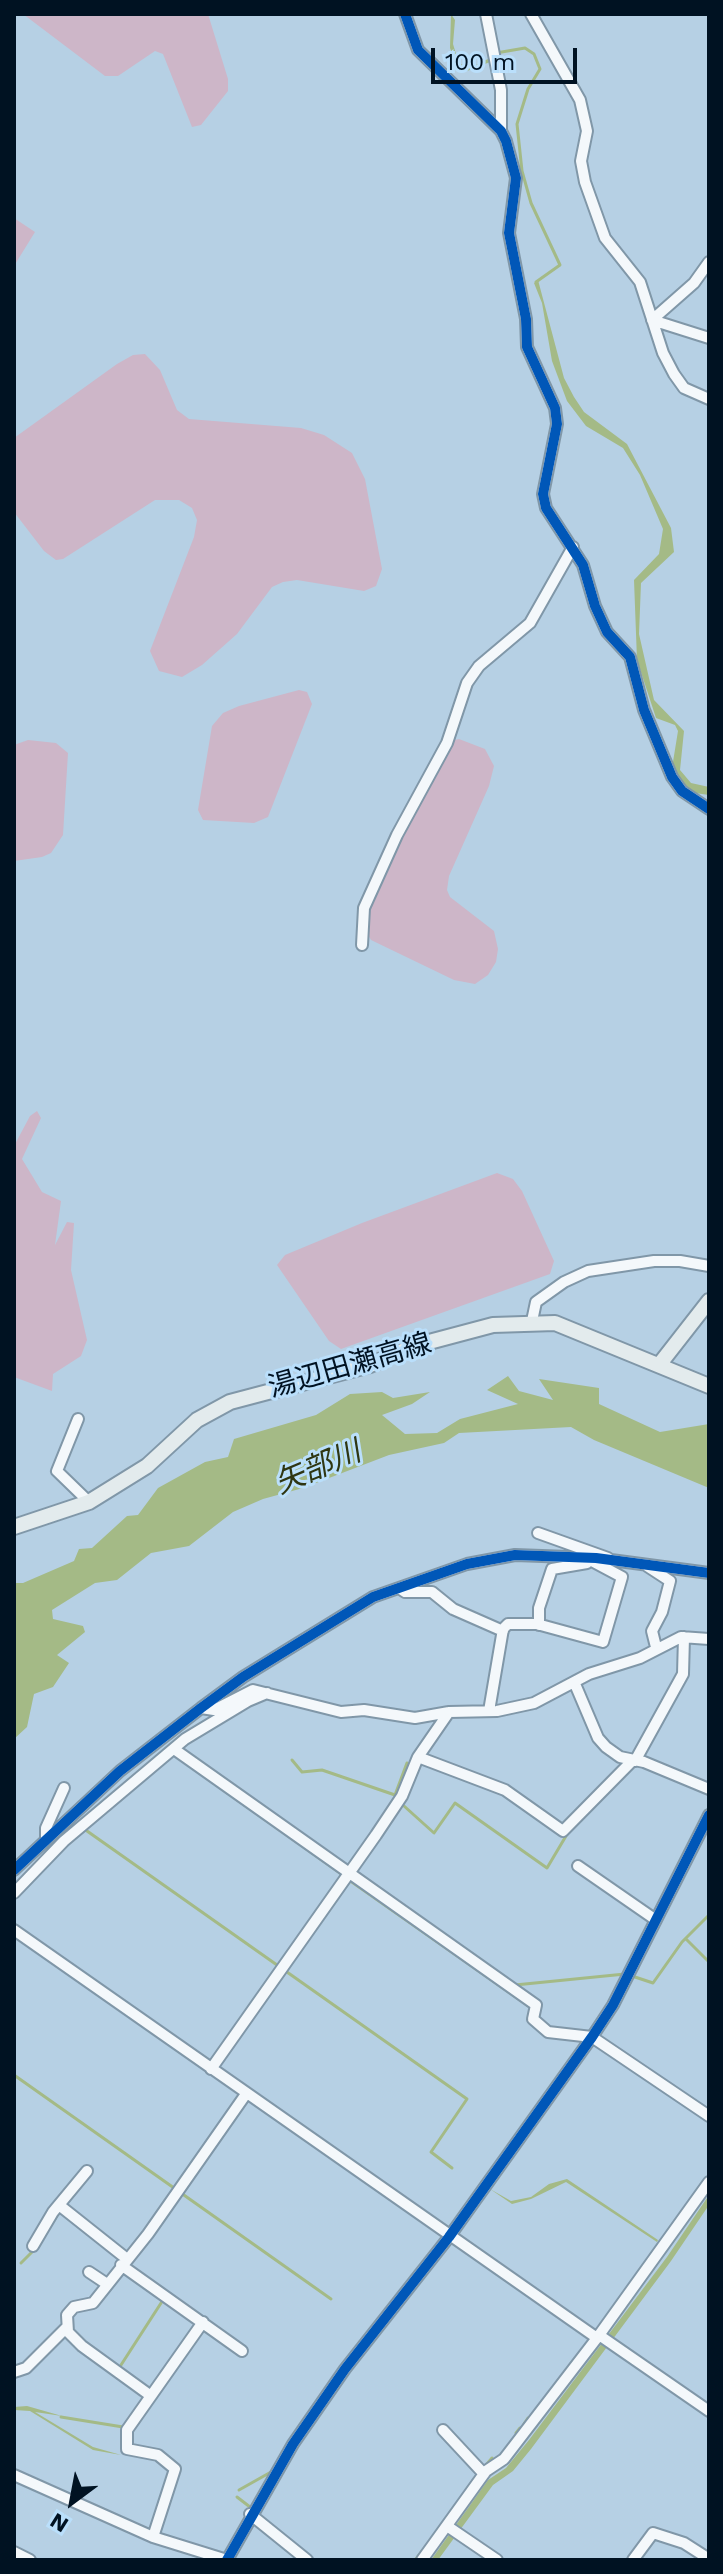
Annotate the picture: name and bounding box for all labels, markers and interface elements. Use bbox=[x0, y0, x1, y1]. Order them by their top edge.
scale bar bbox=[435, 32, 581, 82]
text: 100 m bbox=[445, 48, 515, 76]
street label: 湯辺田瀬高線 bbox=[265, 1327, 435, 1405]
water label: 矢部川 bbox=[270, 1434, 366, 1502]
north arrow bbox=[32, 2462, 112, 2542]
text: N bbox=[45, 2508, 73, 2538]

